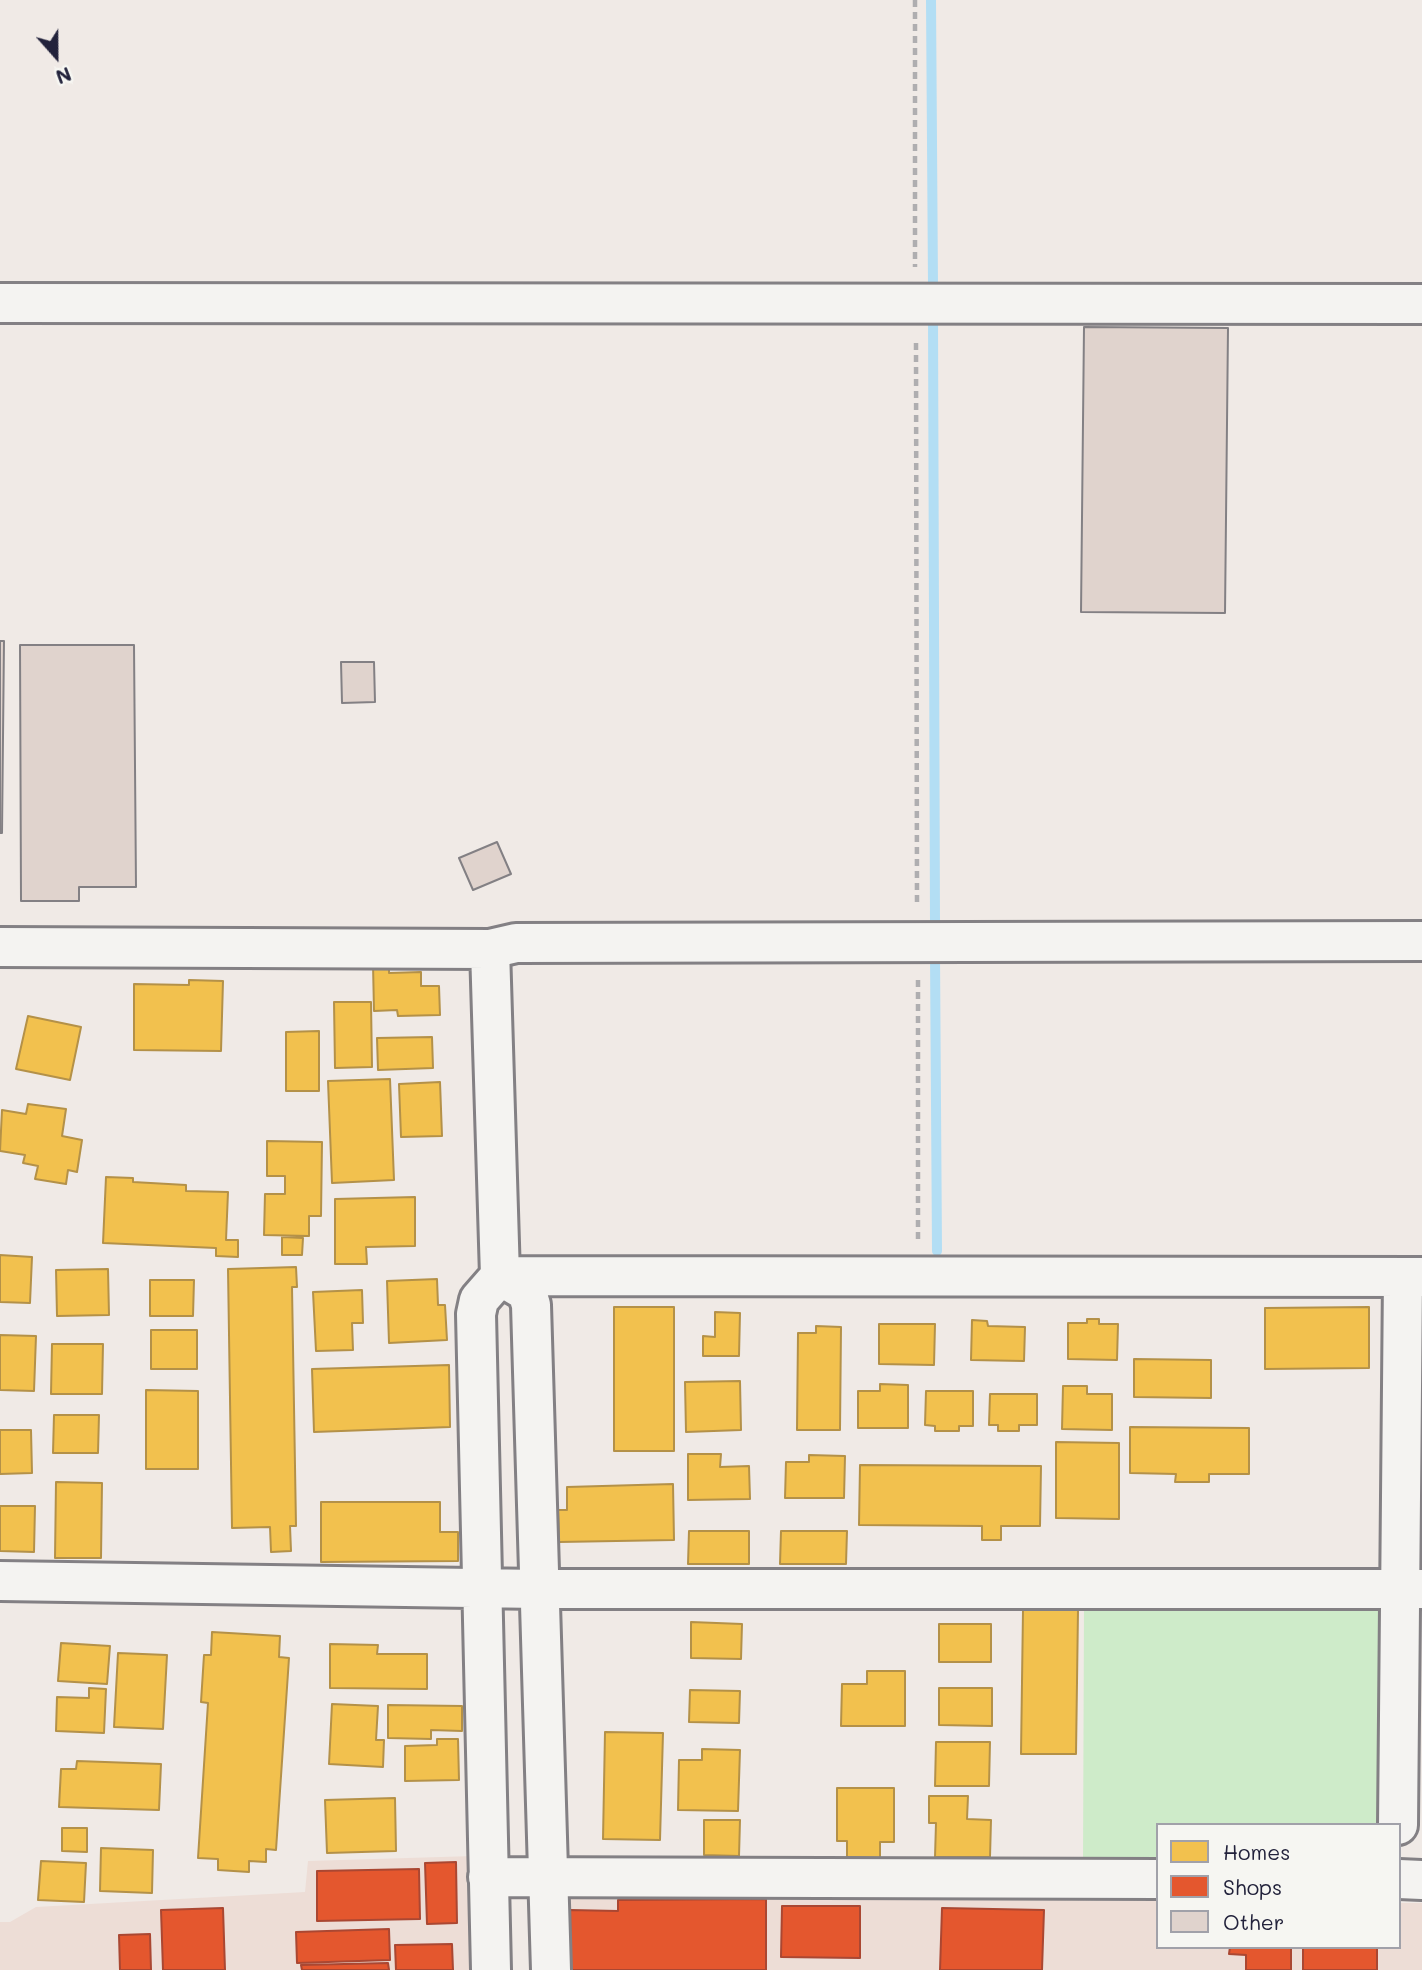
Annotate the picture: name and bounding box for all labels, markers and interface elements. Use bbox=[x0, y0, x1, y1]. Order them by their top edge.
north arrow bbox=[21, 21, 91, 91]
text: N bbox=[53, 62, 75, 90]
legend bbox=[1156, 1823, 1401, 1949]
text: Homes bbox=[1223, 1838, 1290, 1865]
text: Shops bbox=[1223, 1873, 1282, 1900]
text: Other bbox=[1223, 1908, 1284, 1935]

